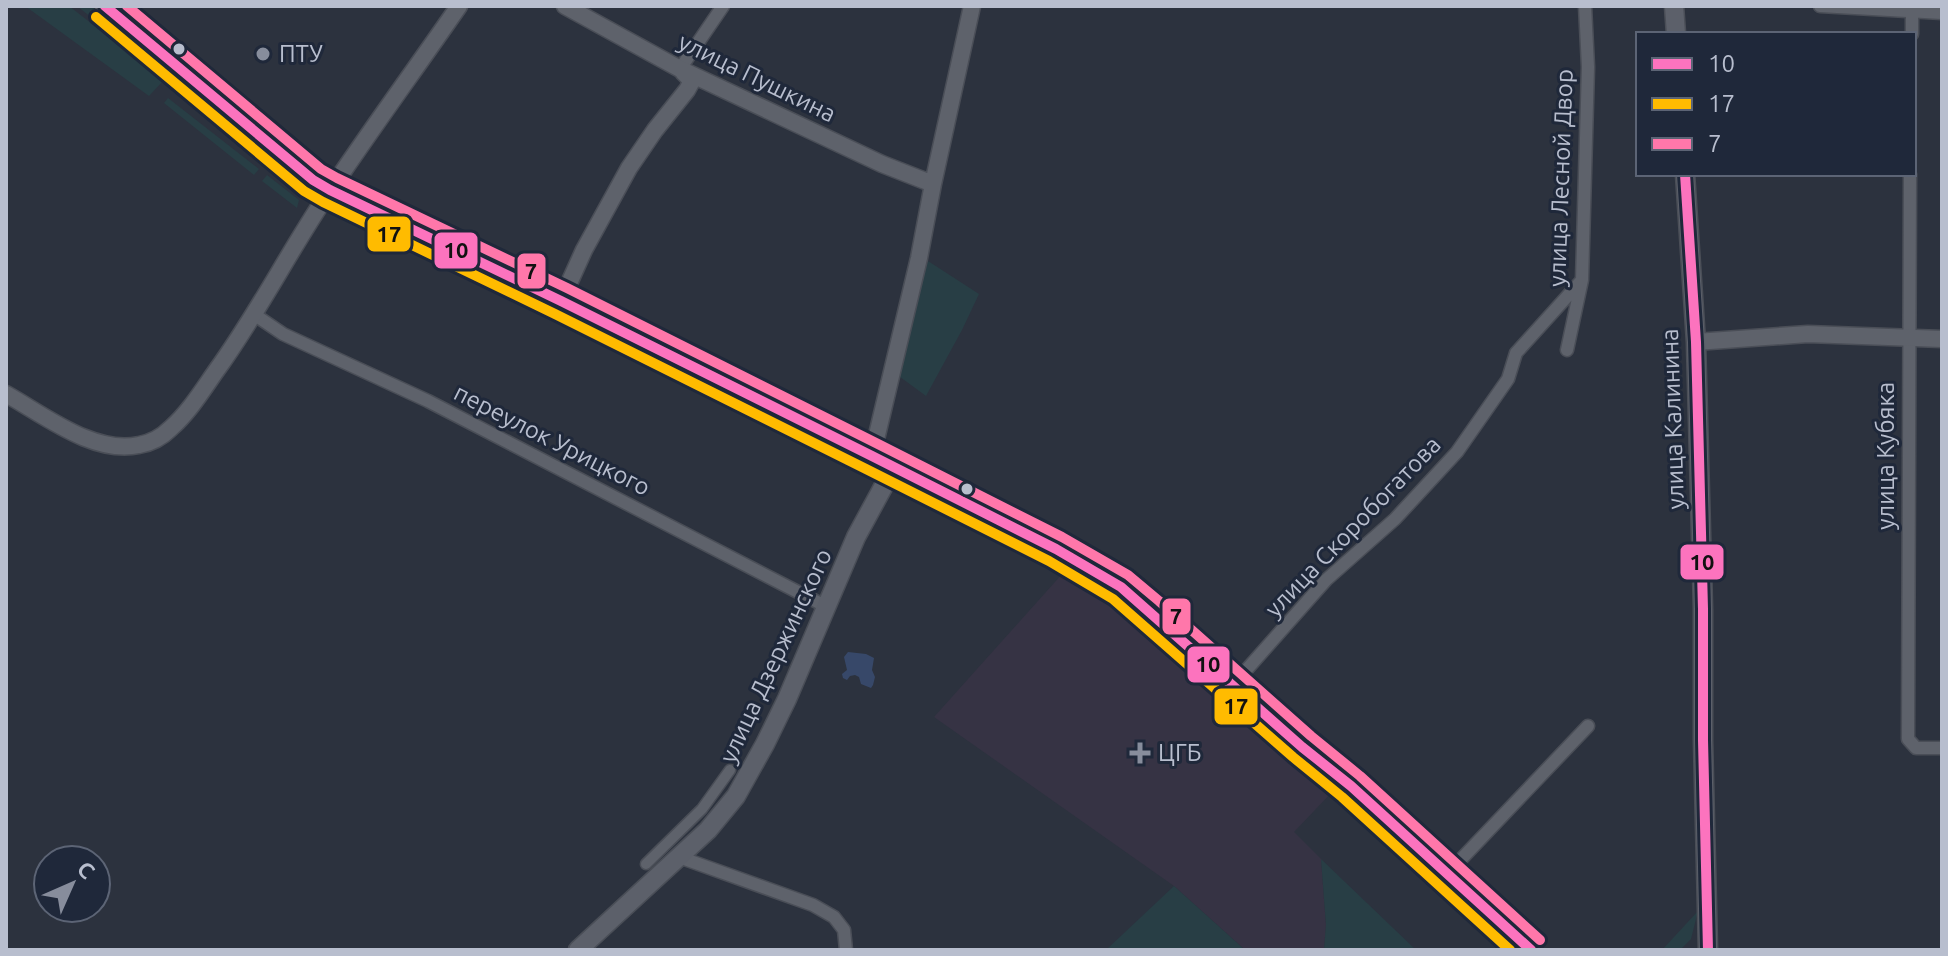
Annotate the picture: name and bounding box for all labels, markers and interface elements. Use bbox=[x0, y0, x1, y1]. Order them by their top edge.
street label: улица Пушкина bbox=[674, 28, 840, 127]
legend bbox=[1636, 32, 1916, 176]
place label: ПТУ bbox=[279, 40, 323, 67]
unlabelled marker bbox=[171, 41, 187, 57]
marker: ПТУ bbox=[254, 45, 272, 63]
text: 10 bbox=[1708, 50, 1735, 77]
street label: улица Лесной Двор bbox=[1543, 69, 1578, 287]
text: 17 bbox=[1708, 90, 1735, 117]
text: 7 bbox=[1708, 130, 1722, 157]
line badge: 17 bbox=[366, 215, 412, 253]
text: 17 bbox=[377, 221, 401, 246]
line badge: 10 bbox=[433, 231, 479, 270]
text: 10 bbox=[444, 237, 468, 262]
line badge: 7 bbox=[516, 252, 547, 290]
text: 7 bbox=[525, 258, 537, 283]
street label: улица Калинина bbox=[1656, 328, 1689, 510]
street label: переулок Урицкого bbox=[450, 378, 655, 501]
street label: улица Кубяка bbox=[1872, 382, 1899, 530]
street label: улица Скоробогатова bbox=[1259, 431, 1446, 622]
unlabelled marker bbox=[959, 481, 975, 497]
line badge: 10 bbox=[1679, 543, 1725, 581]
street label: улица Дзержинского bbox=[714, 544, 837, 767]
text: 10 bbox=[1690, 549, 1714, 574]
line badge: 7 bbox=[1161, 597, 1192, 636]
text: 7 bbox=[1170, 603, 1182, 628]
line badge: 10 bbox=[1186, 645, 1231, 684]
text: 10 bbox=[1196, 651, 1220, 676]
line badge: 17 bbox=[1213, 687, 1259, 726]
text: 17 bbox=[1224, 693, 1248, 718]
place label: ЦГБ bbox=[1158, 739, 1202, 766]
marker: ЦГБ bbox=[1129, 742, 1151, 764]
north arrow bbox=[32, 844, 112, 924]
text: С bbox=[73, 856, 100, 883]

